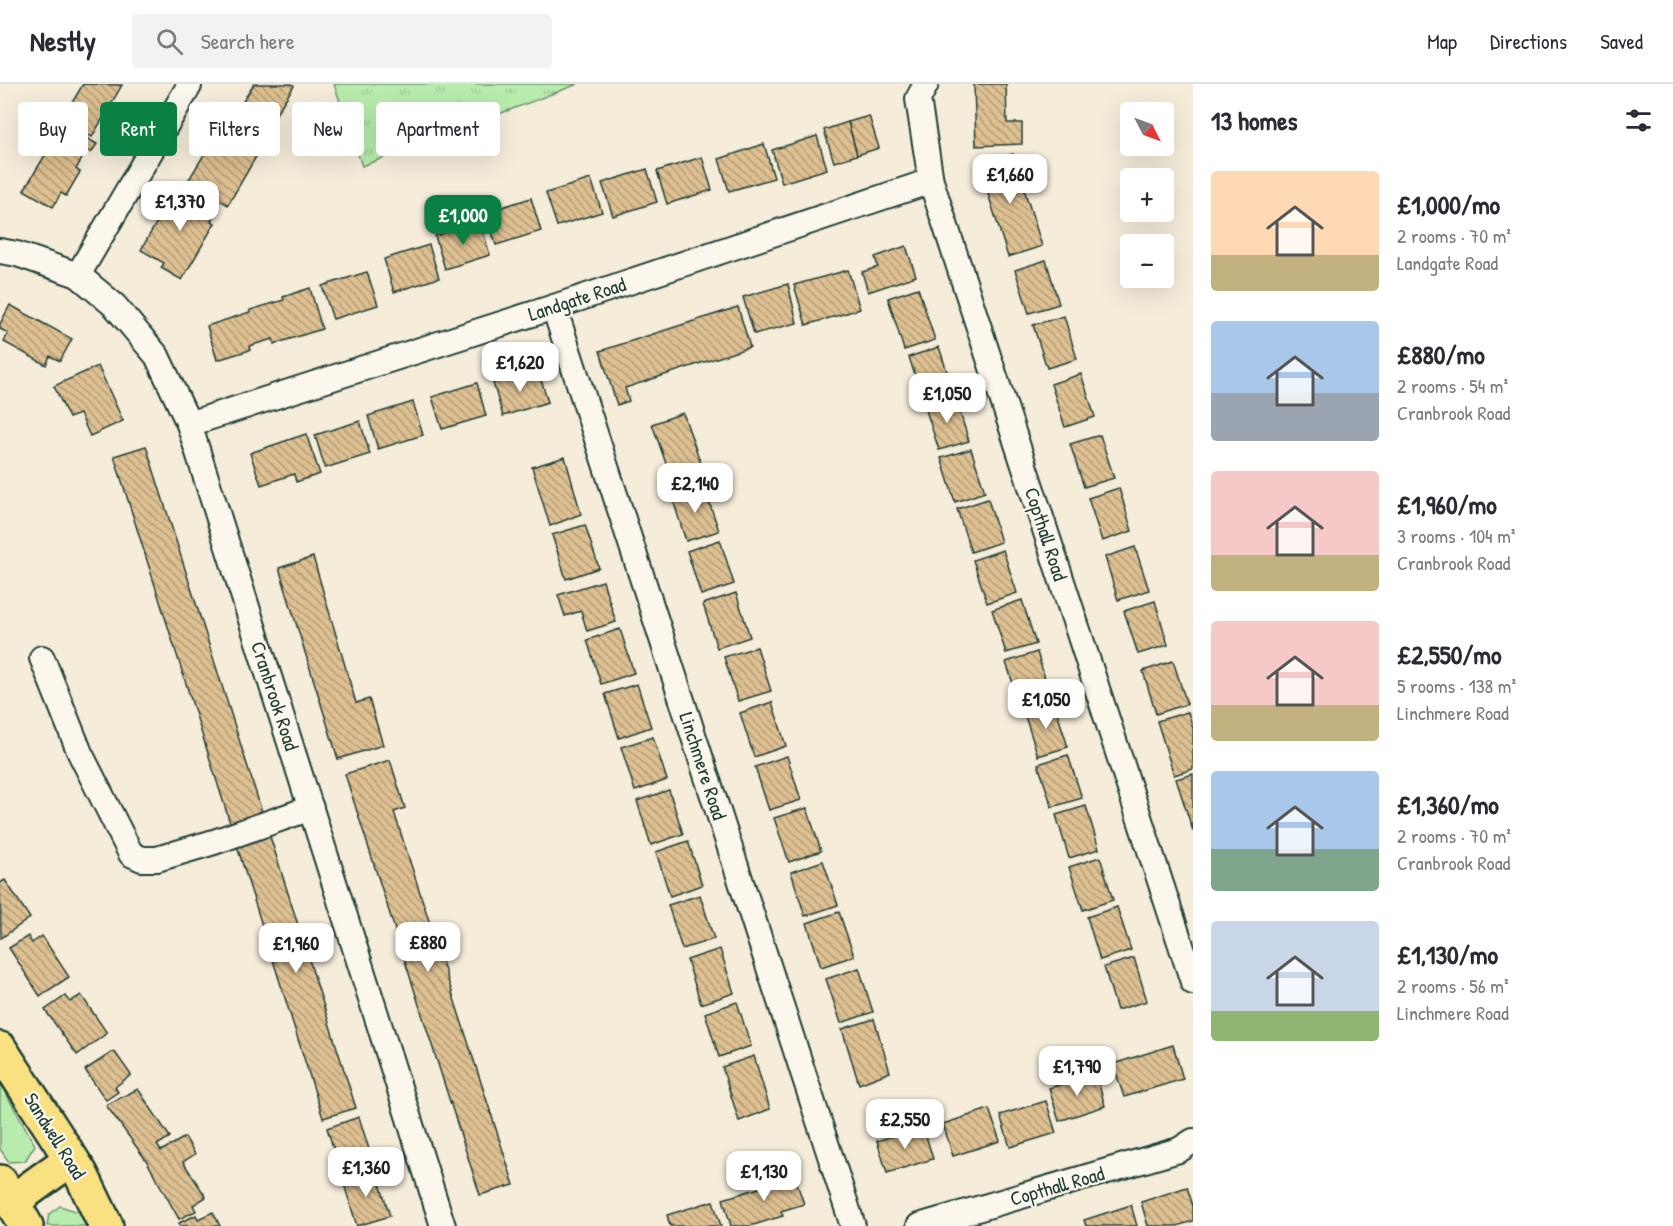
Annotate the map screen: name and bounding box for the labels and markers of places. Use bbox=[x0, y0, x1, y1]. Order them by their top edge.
pin: £1,660 bbox=[961, 154, 1059, 205]
pin: £1,370 bbox=[131, 181, 229, 232]
pin: £1,000 bbox=[414, 195, 512, 246]
pin: £1,620 bbox=[471, 342, 569, 393]
pin: £1,050 bbox=[898, 373, 996, 424]
pin: £2,140 bbox=[646, 463, 744, 514]
pin: £1,050 bbox=[997, 679, 1095, 730]
pin: £880 bbox=[392, 922, 464, 973]
pin: £1,960 bbox=[247, 923, 345, 974]
pin: £1,790 bbox=[1028, 1046, 1126, 1097]
pin: £2,550 bbox=[856, 1099, 954, 1150]
pin: £1,360 bbox=[317, 1147, 415, 1198]
pin: £1,130 bbox=[715, 1151, 813, 1202]

